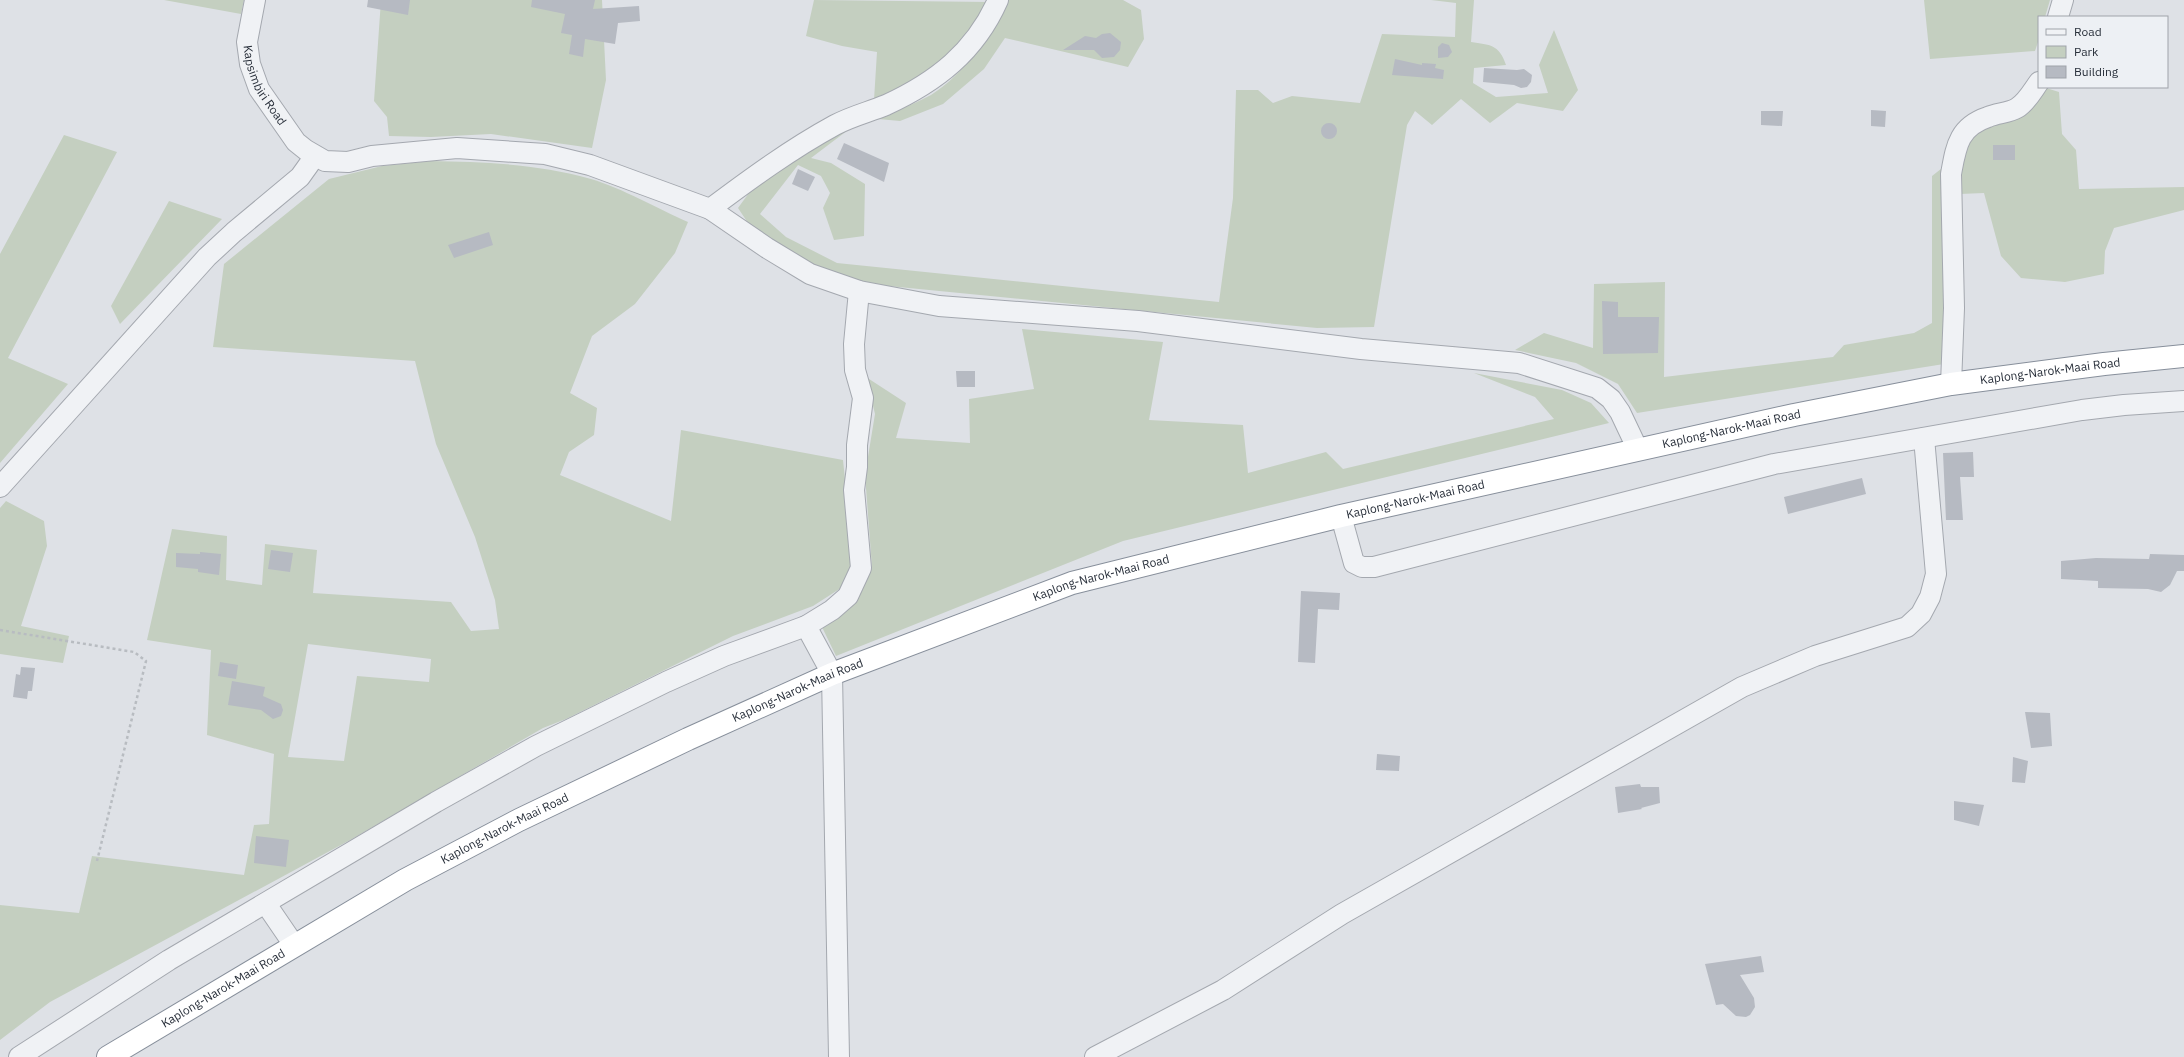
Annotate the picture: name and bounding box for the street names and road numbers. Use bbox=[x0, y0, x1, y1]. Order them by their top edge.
street label: Kapsimbiri Road bbox=[240, 44, 290, 128]
street label: Kaplong-Narok-Maai Road bbox=[1979, 354, 2121, 387]
street label: Kaplong-Narok-Maai Road bbox=[1661, 406, 1802, 451]
street label: Kaplong-Narok-Maai Road bbox=[1345, 476, 1486, 522]
street label: Kaplong-Narok-Maai Road bbox=[1030, 551, 1171, 604]
street label: Kaplong-Narok-Maai Road bbox=[730, 655, 865, 725]
street label: Kaplong-Narok-Maai Road bbox=[438, 789, 571, 867]
street label: Kaplong-Narok-Maai Road bbox=[158, 945, 287, 1031]

